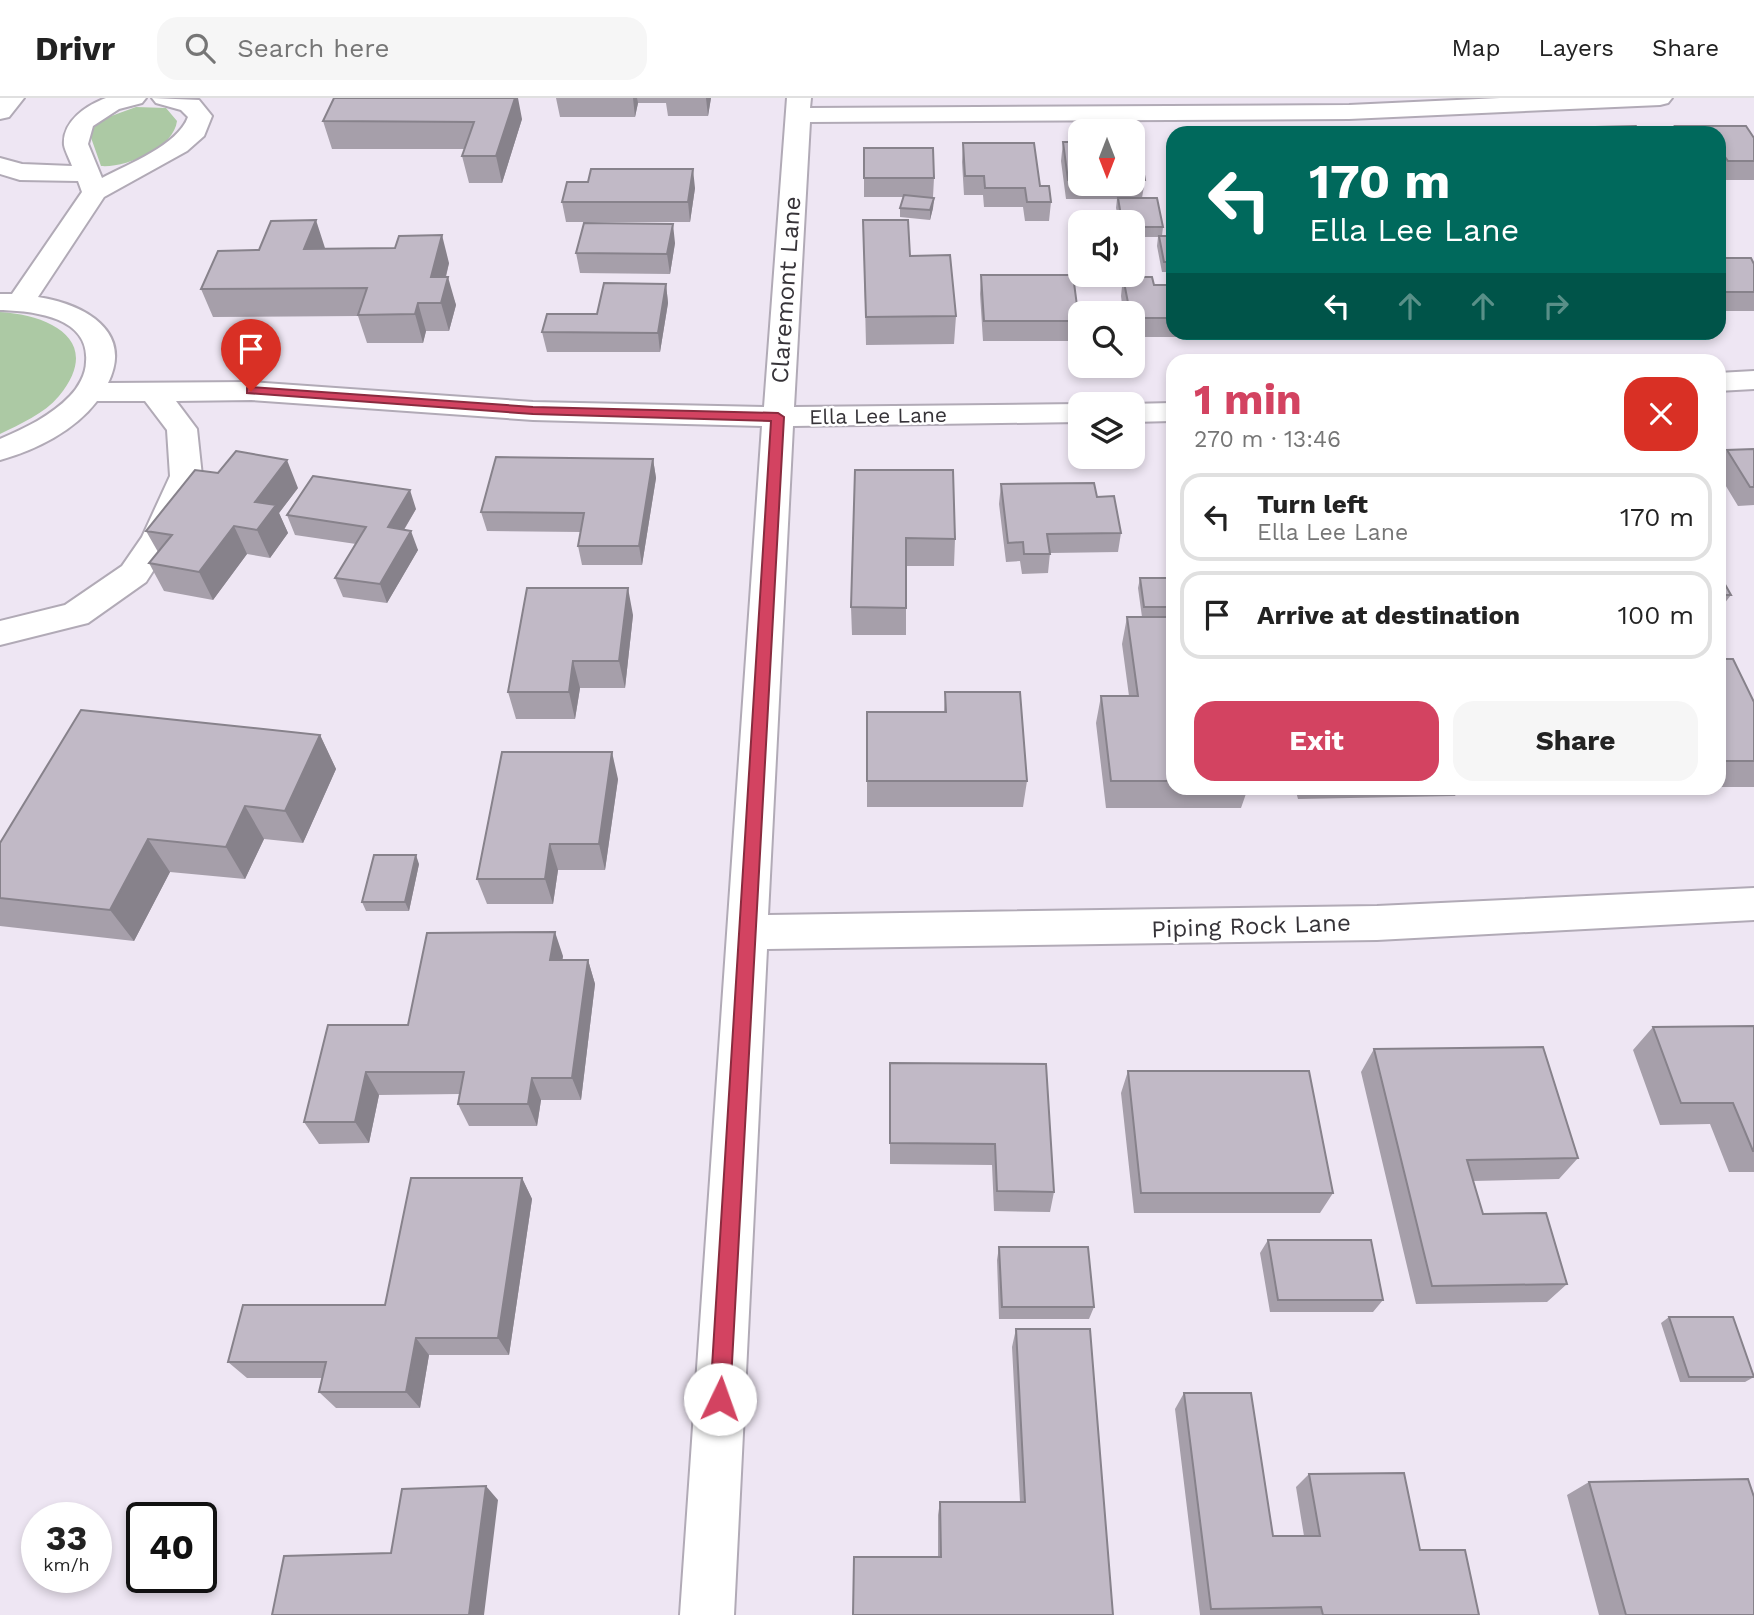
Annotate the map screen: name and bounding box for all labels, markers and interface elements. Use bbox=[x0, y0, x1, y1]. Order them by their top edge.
search box bbox=[157, 17, 647, 80]
text: Drivr bbox=[35, 29, 115, 68]
icon: search bbox=[181, 29, 219, 67]
text: Search here bbox=[237, 33, 390, 63]
text: Map bbox=[1452, 34, 1500, 62]
text: Layers bbox=[1538, 34, 1614, 62]
text: Share bbox=[1652, 34, 1719, 62]
north arrow bbox=[1068, 119, 1144, 196]
map controls bbox=[1068, 119, 1145, 469]
text: 170 m bbox=[1309, 152, 1450, 210]
icon: left bbox=[1194, 154, 1285, 245]
street label: Claremont Lane bbox=[765, 196, 807, 384]
button: sound bbox=[1068, 210, 1145, 287]
text: Ella Lee Lane bbox=[1309, 211, 1519, 249]
icon: left bbox=[1318, 287, 1356, 325]
icon: ahead bbox=[1391, 287, 1429, 325]
icon: ahead bbox=[1464, 287, 1502, 325]
icon: right bbox=[1537, 287, 1575, 325]
button: search bbox=[1068, 301, 1145, 378]
pin bbox=[221, 319, 281, 391]
icon: arrive bbox=[232, 330, 270, 368]
text: 1 min bbox=[1194, 375, 1302, 424]
button: close bbox=[1624, 377, 1698, 451]
button: layers bbox=[1068, 392, 1145, 469]
street label: Ella Lee Lane bbox=[809, 402, 947, 429]
text: 270 m · 13:46 bbox=[1194, 426, 1341, 453]
text: Turn left bbox=[1257, 489, 1368, 519]
icon: left bbox=[1198, 498, 1236, 536]
text: 170 m bbox=[1620, 502, 1694, 532]
text: Ella Lee Lane bbox=[1257, 519, 1408, 546]
icon: arrive bbox=[1198, 596, 1236, 634]
text: Arrive at destination bbox=[1257, 600, 1520, 630]
text: 100 m bbox=[1618, 600, 1694, 630]
button: Exit bbox=[1194, 701, 1439, 781]
button: Share bbox=[1453, 701, 1698, 781]
street label: Piping Rock Lane bbox=[1151, 909, 1351, 943]
position arrow bbox=[683, 1362, 757, 1436]
speed limit sign: 40 bbox=[126, 1502, 217, 1593]
text: 33 bbox=[46, 1517, 87, 1559]
text: km/h bbox=[43, 1554, 90, 1575]

